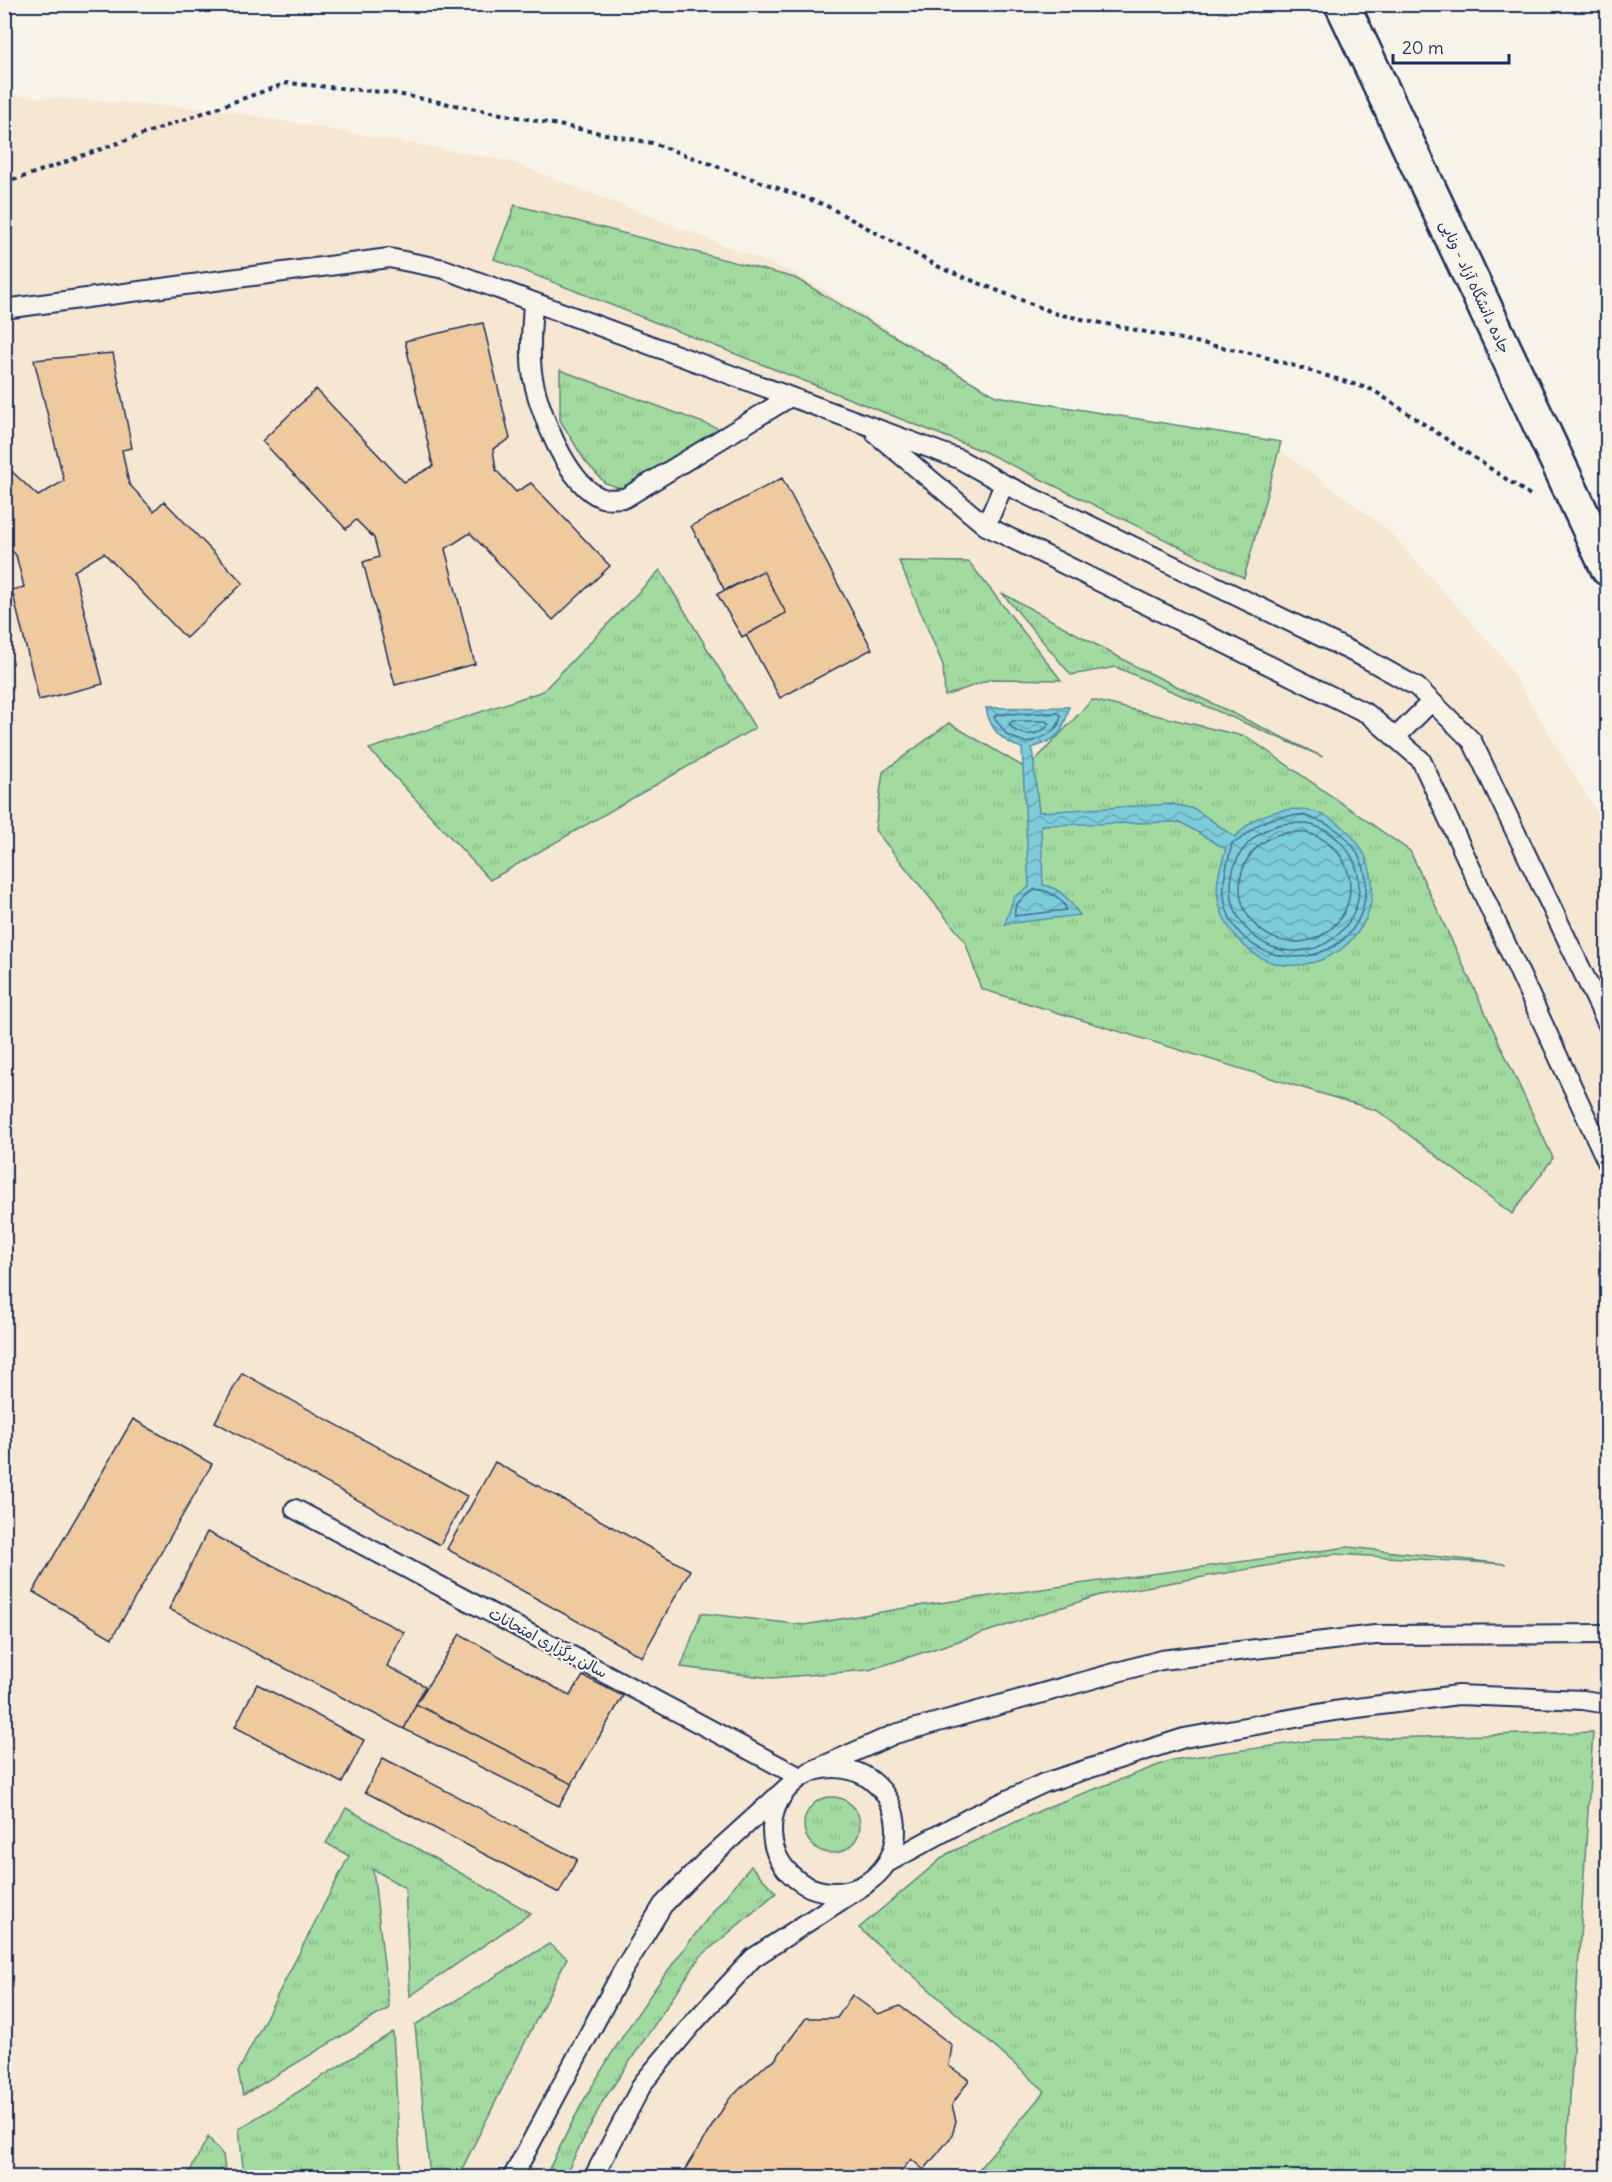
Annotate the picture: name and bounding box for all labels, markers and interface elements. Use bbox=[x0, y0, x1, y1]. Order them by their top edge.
scale bar bbox=[1393, 27, 1508, 65]
text: 20 m bbox=[1402, 36, 1444, 59]
street label: جاده دانشگاه آزاد - ونایی bbox=[1435, 217, 1515, 357]
street label: سالن برگزاری امتحانات bbox=[486, 1603, 611, 1682]

